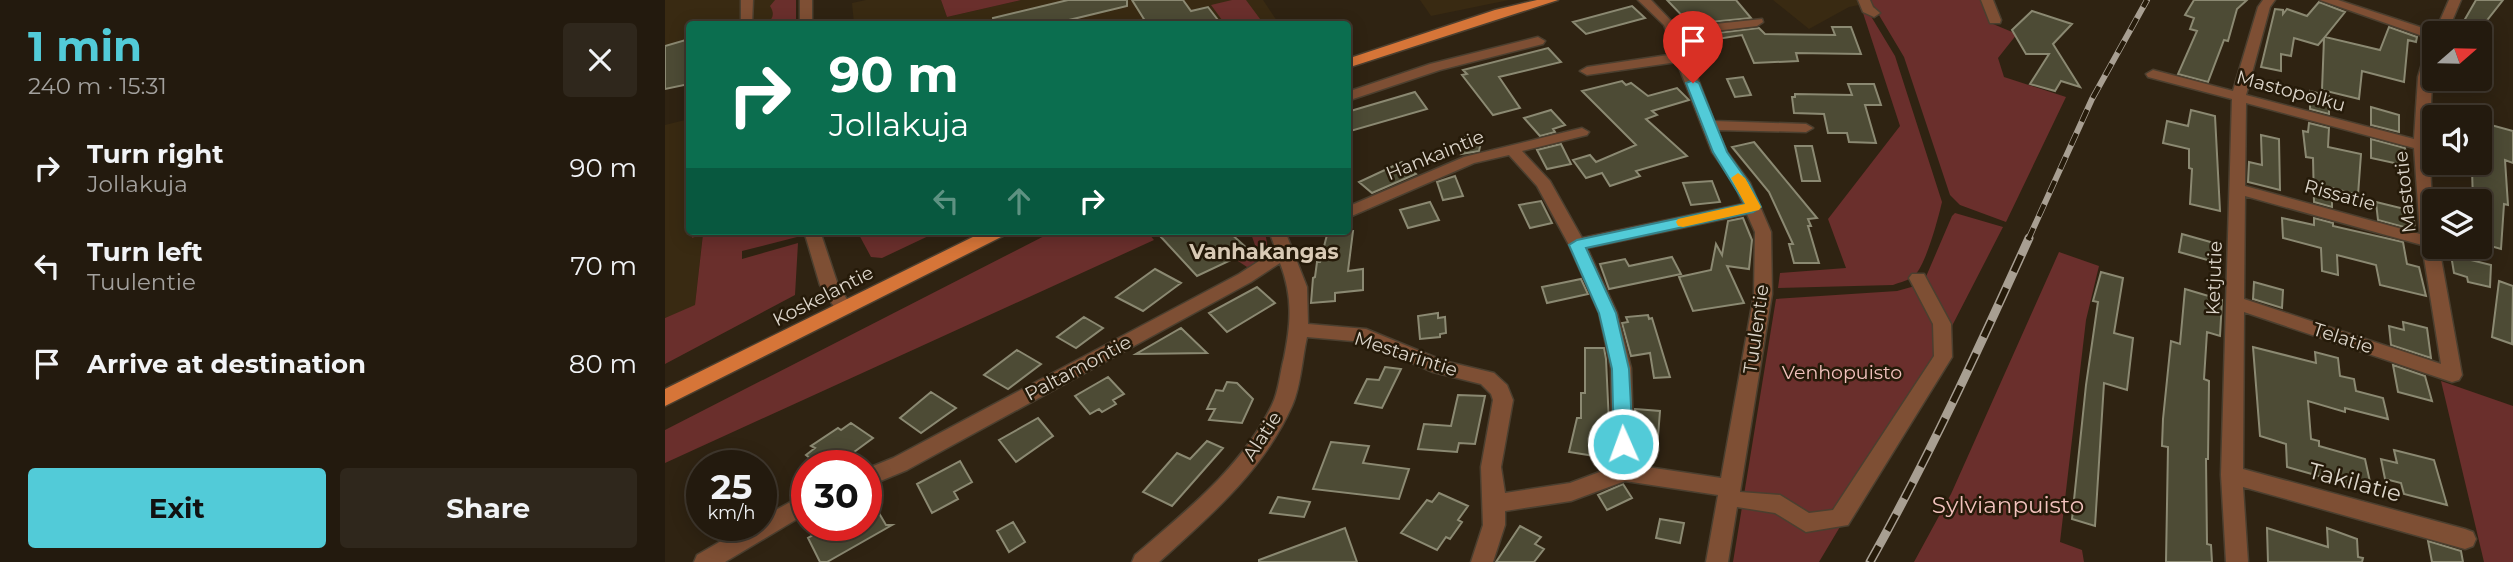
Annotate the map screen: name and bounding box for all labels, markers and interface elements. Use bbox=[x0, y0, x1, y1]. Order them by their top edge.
pin bbox=[1663, 11, 1723, 83]
text: 1 min bbox=[28, 20, 142, 72]
north arrow bbox=[2422, 21, 2492, 91]
map controls bbox=[2422, 21, 2492, 259]
icon: arrive bbox=[1674, 22, 1712, 60]
button: close bbox=[563, 23, 637, 97]
text: 90 m bbox=[829, 45, 959, 104]
icon: right bbox=[714, 49, 805, 140]
street label: Mastopolku bbox=[2234, 65, 2348, 117]
text: 240 m · 15:31 bbox=[28, 72, 167, 100]
text: Jollakuja bbox=[829, 105, 969, 144]
button: sound bbox=[2422, 105, 2492, 175]
street label: Hankaintie bbox=[1382, 125, 1488, 185]
text: Turn right bbox=[87, 138, 223, 170]
icon: right bbox=[28, 149, 66, 187]
street label: Mastotie bbox=[2389, 150, 2421, 234]
text: 90 m bbox=[570, 152, 637, 184]
text: Jollakuja bbox=[87, 170, 188, 198]
street label: Rissatie bbox=[2302, 174, 2378, 216]
icon: left bbox=[927, 182, 965, 220]
icon: ahead bbox=[1000, 182, 1038, 220]
icon: right bbox=[1073, 182, 1111, 220]
button: layers bbox=[2422, 189, 2492, 259]
text: Turn left bbox=[87, 236, 203, 268]
district label: Vanhakangas bbox=[1188, 239, 1339, 264]
street label: Ketjutie bbox=[2201, 240, 2227, 316]
icon: left bbox=[28, 247, 66, 285]
text: 70 m bbox=[571, 250, 637, 282]
street label: Koskelantie bbox=[769, 261, 877, 331]
text: Tuulentie bbox=[87, 268, 196, 296]
street label: Tuulentie bbox=[1738, 283, 1774, 375]
street label: Telatie bbox=[2310, 317, 2376, 359]
street label: Mestarintie bbox=[1351, 327, 1461, 381]
street label: Paltamontie bbox=[1021, 330, 1135, 406]
icon: arrive bbox=[28, 345, 66, 383]
text: Arrive at destination bbox=[87, 348, 366, 380]
text: 80 m bbox=[569, 348, 637, 380]
park label: Venhopuisto bbox=[1782, 361, 1902, 384]
street label: Alatie bbox=[1238, 407, 1286, 465]
position arrow bbox=[1586, 407, 1660, 481]
speed limit sign: 30 bbox=[791, 450, 882, 541]
street label: Takilatie bbox=[2305, 456, 2405, 508]
text: 25 bbox=[711, 465, 752, 508]
button: Exit bbox=[28, 468, 326, 548]
button: Share bbox=[340, 468, 637, 548]
park label: Sylvianpuisto bbox=[1932, 491, 2084, 519]
text: km/h bbox=[707, 502, 756, 524]

